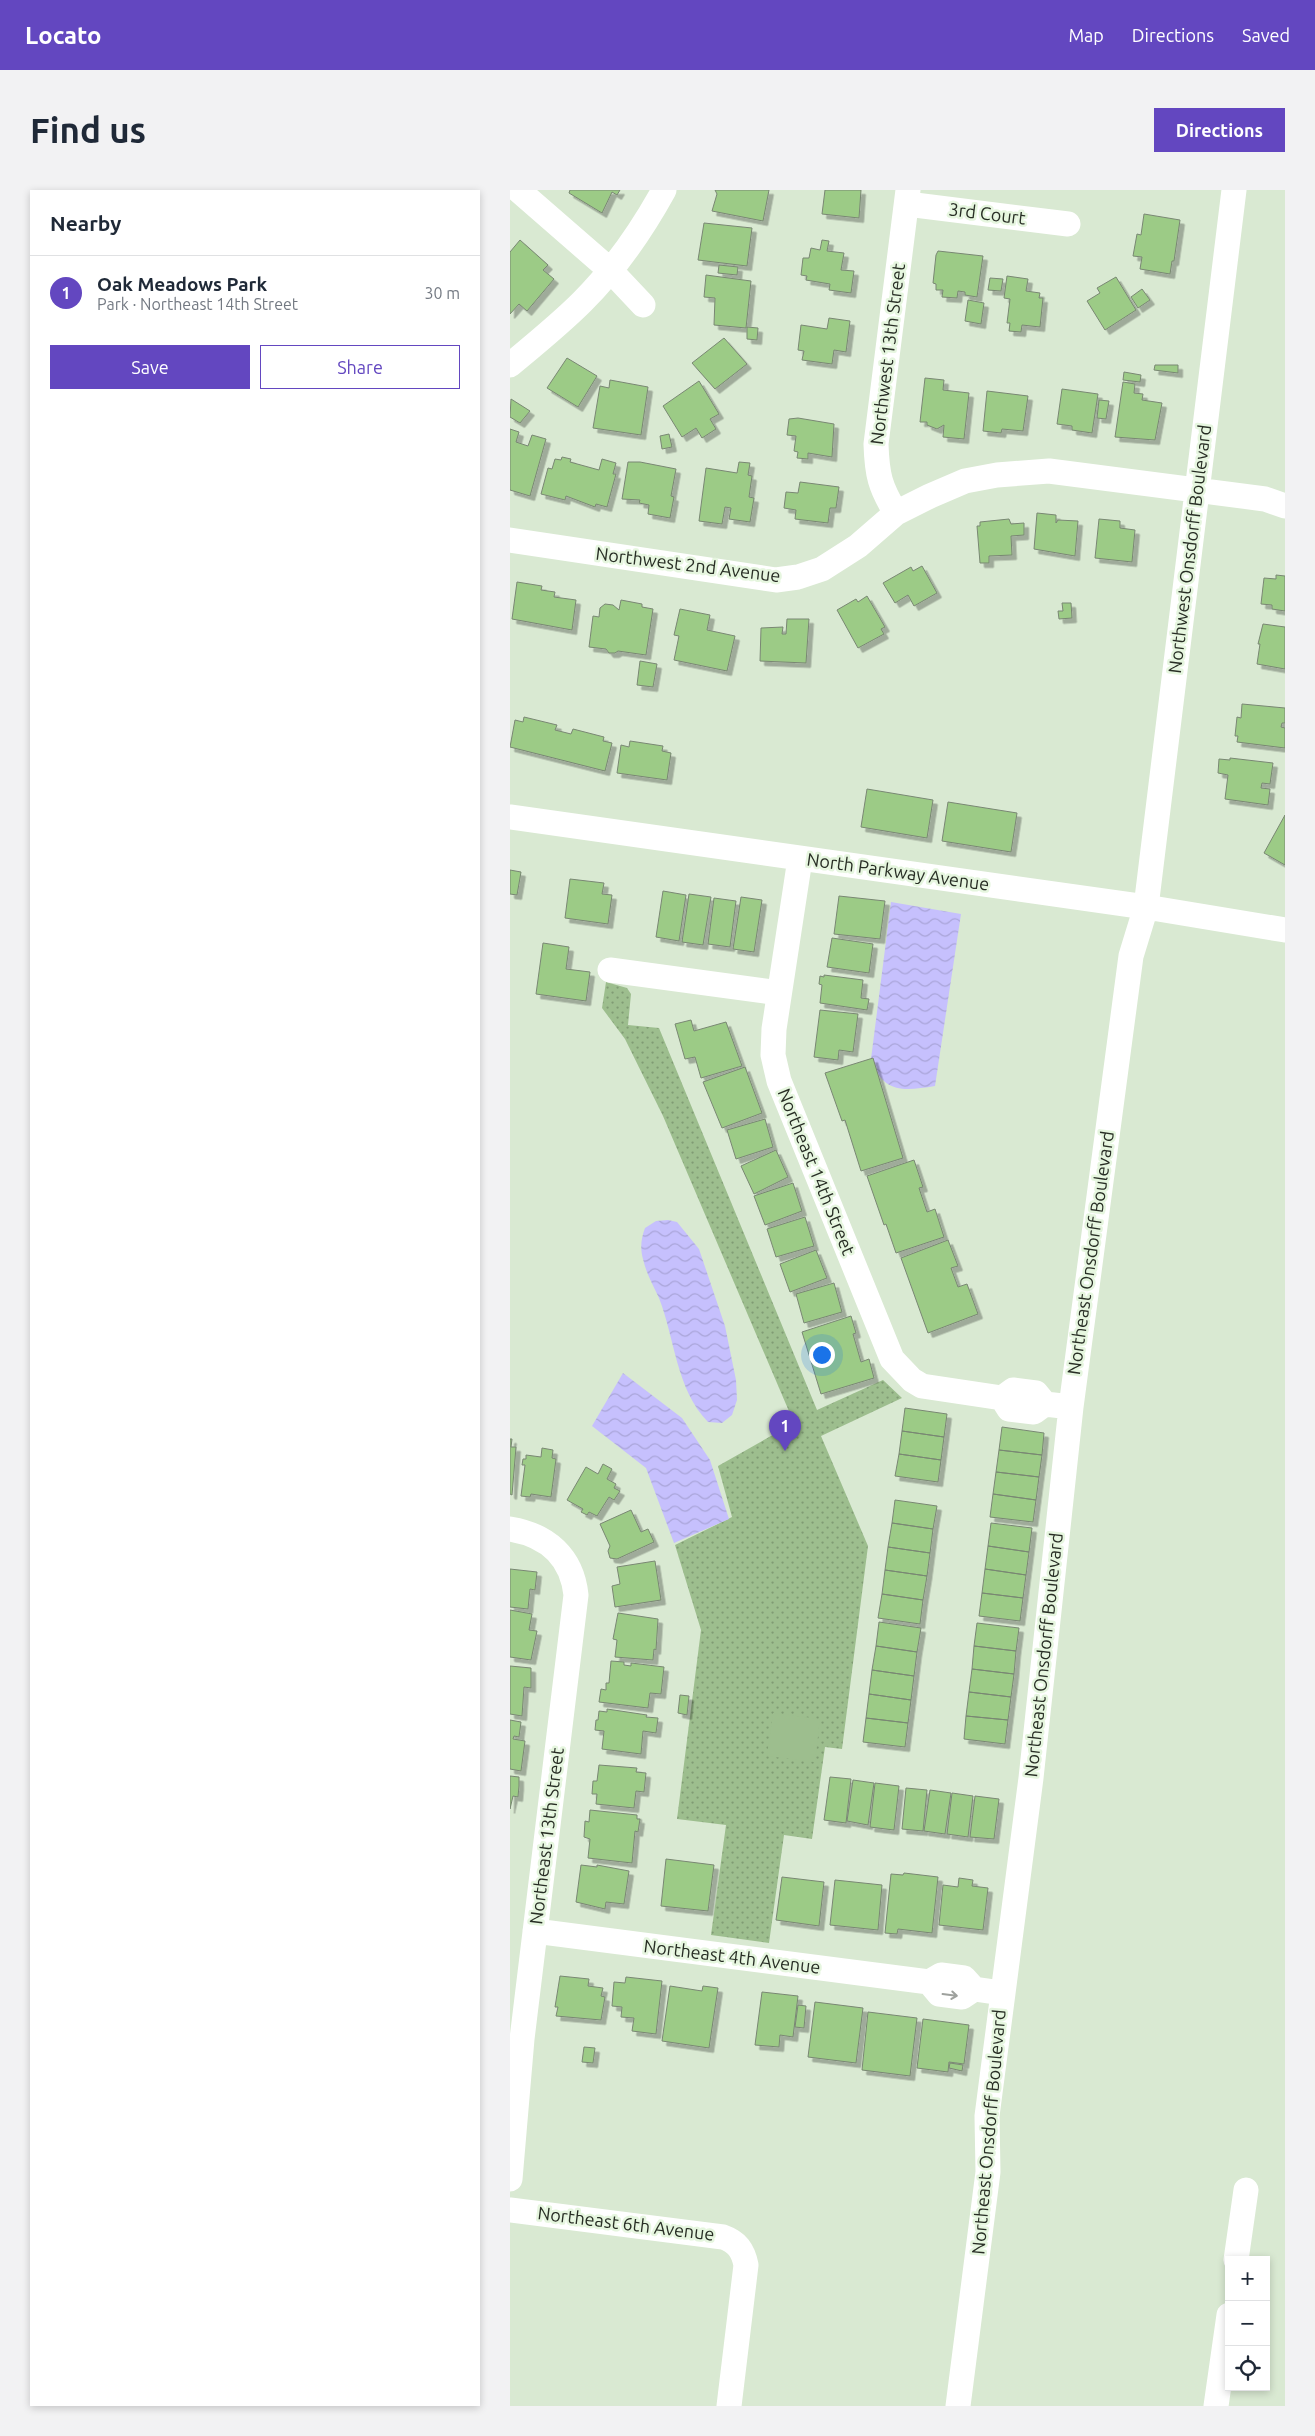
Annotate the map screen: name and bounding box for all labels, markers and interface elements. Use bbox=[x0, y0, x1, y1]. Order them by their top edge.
text: Locato bbox=[25, 22, 101, 49]
text: Map bbox=[1068, 25, 1104, 45]
text: Directions bbox=[1132, 25, 1214, 45]
text: Saved bbox=[1242, 25, 1290, 45]
button: Directions bbox=[1154, 108, 1285, 152]
text: Find us bbox=[30, 110, 146, 150]
street label: 3rd Court bbox=[948, 198, 1027, 228]
text: Nearby bbox=[50, 211, 121, 235]
street label: Northwest 13th Street bbox=[866, 262, 908, 446]
text: Oak Meadows Park bbox=[97, 273, 267, 295]
text: 1 bbox=[61, 284, 71, 302]
text: 30 m bbox=[424, 284, 460, 302]
text: Park · Northeast 14th Street bbox=[97, 295, 298, 313]
button: Save bbox=[50, 345, 250, 389]
button: Share bbox=[260, 345, 460, 389]
street label: Northwest Onsdorff Boulevard bbox=[1164, 423, 1214, 674]
street label: Northwest 2nd Avenue bbox=[595, 543, 782, 585]
street label: North Parkway Avenue bbox=[806, 848, 991, 894]
street label: Northeast 14th Street bbox=[774, 1085, 860, 1258]
street label: Northeast Onsdorff Boulevard bbox=[1063, 1130, 1117, 1376]
your location bbox=[809, 1342, 835, 1368]
pin: 1 bbox=[769, 1410, 801, 1451]
street label: Northeast Onsdorff Boulevard bbox=[1020, 1532, 1066, 1778]
street label: Northeast 13th Street bbox=[525, 1746, 567, 1925]
street label: Northeast 4th Avenue bbox=[643, 1935, 822, 1977]
one-way arrow bbox=[942, 1991, 958, 2001]
street label: Northeast Onsdorff Boulevard bbox=[967, 2009, 1009, 2255]
street label: Northeast 6th Avenue bbox=[537, 2202, 716, 2244]
map controls bbox=[1225, 2256, 1270, 2391]
button: + bbox=[1225, 2256, 1270, 2301]
button: − bbox=[1225, 2301, 1270, 2346]
button: locate bbox=[1225, 2346, 1270, 2391]

